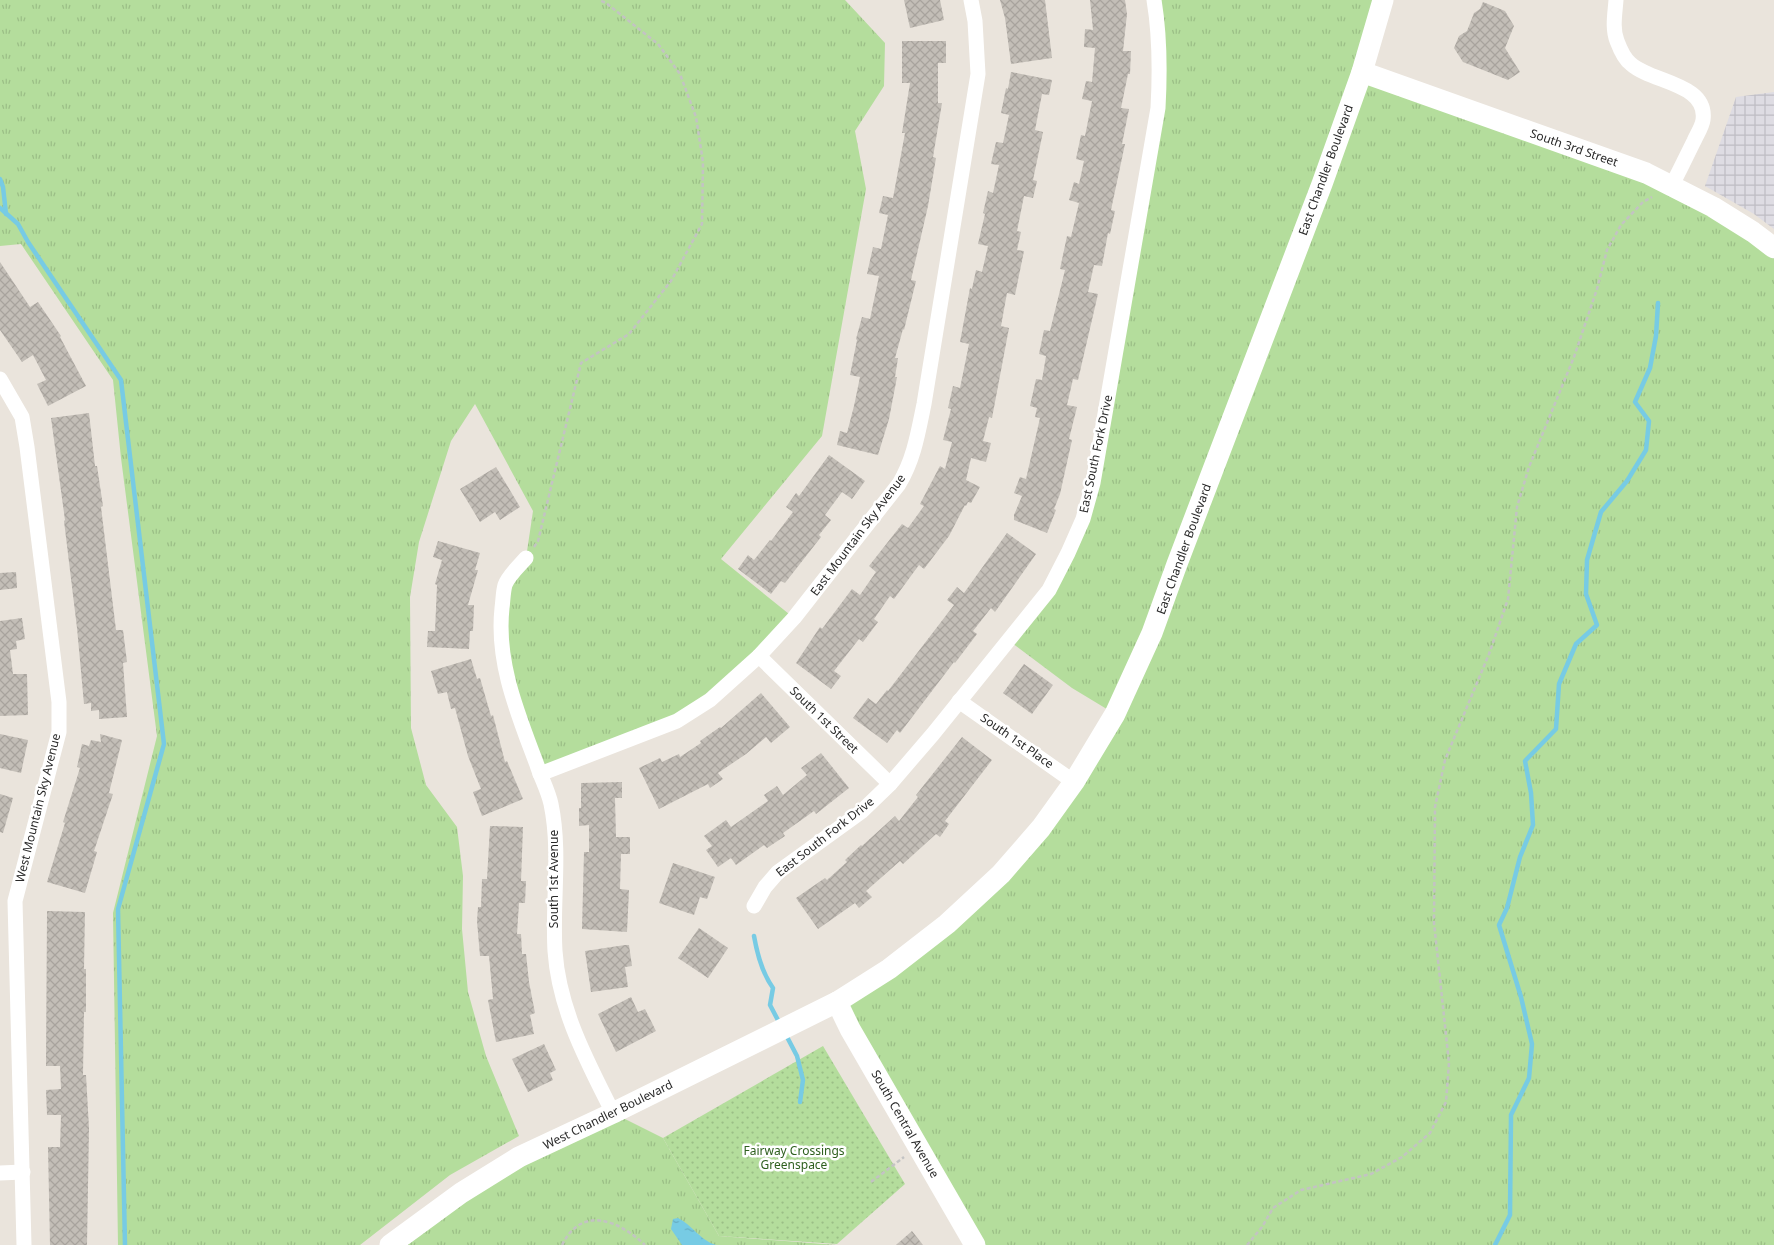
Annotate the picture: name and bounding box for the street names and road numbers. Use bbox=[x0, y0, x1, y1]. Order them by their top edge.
street label: East Chandler Boulevard bbox=[1294, 102, 1357, 238]
street label: South 3rd Street bbox=[1528, 125, 1621, 171]
street label: East South Fork Drive bbox=[1075, 393, 1116, 515]
street label: East Mountain Sky Avenue bbox=[806, 470, 909, 599]
street label: East Chandler Boulevard bbox=[1152, 481, 1215, 617]
street label: South 1st Street bbox=[786, 682, 863, 757]
street label: South 1st Place bbox=[977, 709, 1057, 772]
street label: West Mountain Sky Avenue bbox=[11, 731, 64, 884]
street label: East South Fork Drive bbox=[772, 793, 878, 880]
street label: South 1st Avenue bbox=[545, 830, 562, 928]
street label: South Central Avenue bbox=[868, 1067, 943, 1181]
street label: West Chandler Boulevard bbox=[540, 1076, 675, 1153]

